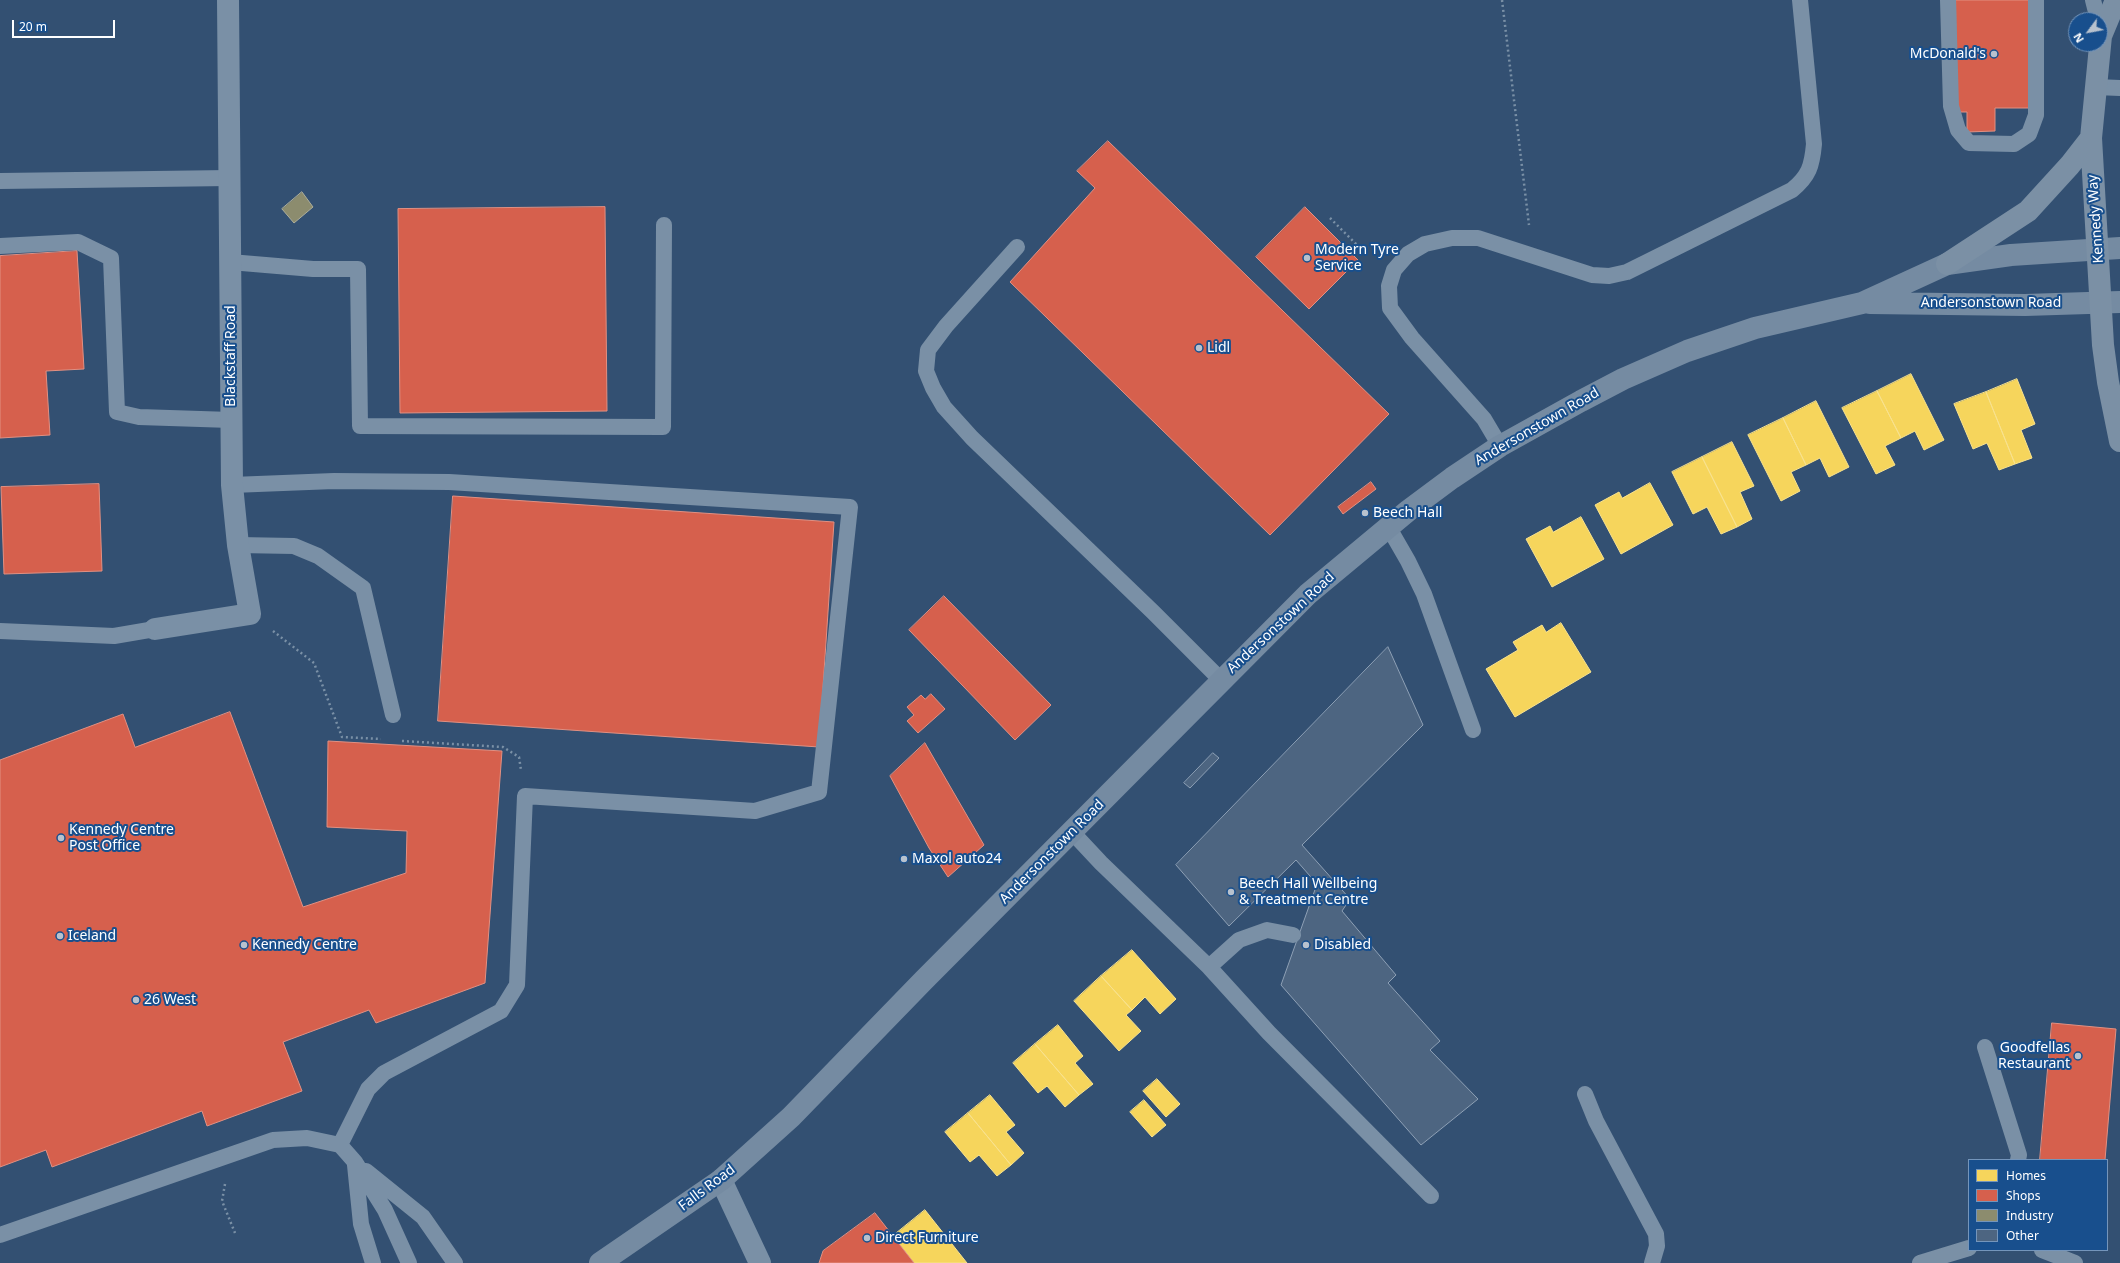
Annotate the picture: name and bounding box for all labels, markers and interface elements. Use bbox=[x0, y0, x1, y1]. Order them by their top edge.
scale bar bbox=[14, 12, 117, 38]
north arrow bbox=[2068, 12, 2108, 52]
text: 20 m bbox=[19, 18, 47, 35]
text: N bbox=[2070, 30, 2087, 46]
place label: McDonald's bbox=[1910, 46, 1986, 62]
marker: McDonald's bbox=[1989, 49, 1999, 59]
street label: Kennedy Way bbox=[2085, 174, 2107, 264]
place label: Modern Tyre Service bbox=[1315, 242, 1399, 274]
marker: Modern Tyre Service bbox=[1302, 253, 1312, 263]
street label: Andersonstown Road bbox=[1921, 295, 2061, 311]
street label: Blackstaff Road bbox=[223, 305, 239, 407]
place label: Lidl bbox=[1207, 340, 1230, 356]
marker: Lidl bbox=[1194, 343, 1204, 353]
street label: Andersonstown Road bbox=[1472, 385, 1602, 469]
place label: Beech Hall bbox=[1373, 505, 1442, 521]
marker: Beech Hall bbox=[1360, 508, 1370, 518]
street label: Andersonstown Road bbox=[1224, 569, 1338, 677]
street label: Andersonstown Road bbox=[996, 796, 1108, 908]
place label: Kennedy Centre Post Office bbox=[69, 822, 174, 854]
marker: Kennedy Centre Post Office bbox=[56, 833, 66, 843]
place label: Maxol auto24 bbox=[912, 851, 1001, 867]
marker: Maxol auto24 bbox=[899, 854, 909, 864]
place label: Beech Hall Wellbeing & Treatment Centre bbox=[1239, 876, 1377, 908]
marker: Beech Hall Wellbeing & Treatment Centre bbox=[1226, 887, 1236, 897]
place label: Iceland bbox=[68, 928, 116, 944]
marker: Iceland bbox=[55, 931, 65, 941]
place label: Kennedy Centre bbox=[252, 937, 357, 953]
place label: Disabled bbox=[1314, 937, 1371, 953]
marker: Kennedy Centre bbox=[239, 940, 249, 950]
marker: Disabled bbox=[1301, 940, 1311, 950]
place label: 26 West bbox=[144, 992, 196, 1008]
marker: 26 West bbox=[131, 995, 141, 1005]
place label: Goodfellas Restaurant bbox=[1998, 1040, 2070, 1072]
marker: Goodfellas Restaurant bbox=[2073, 1051, 2083, 1061]
legend bbox=[1968, 1159, 2108, 1251]
street label: Falls Road bbox=[675, 1161, 739, 1215]
text: Homes bbox=[2006, 1167, 2046, 1184]
text: Shops bbox=[2006, 1187, 2040, 1204]
text: Industry bbox=[2006, 1207, 2053, 1224]
text: Other bbox=[2006, 1227, 2039, 1244]
place label: Direct Furniture bbox=[875, 1230, 979, 1246]
marker: Direct Furniture bbox=[862, 1233, 872, 1243]

